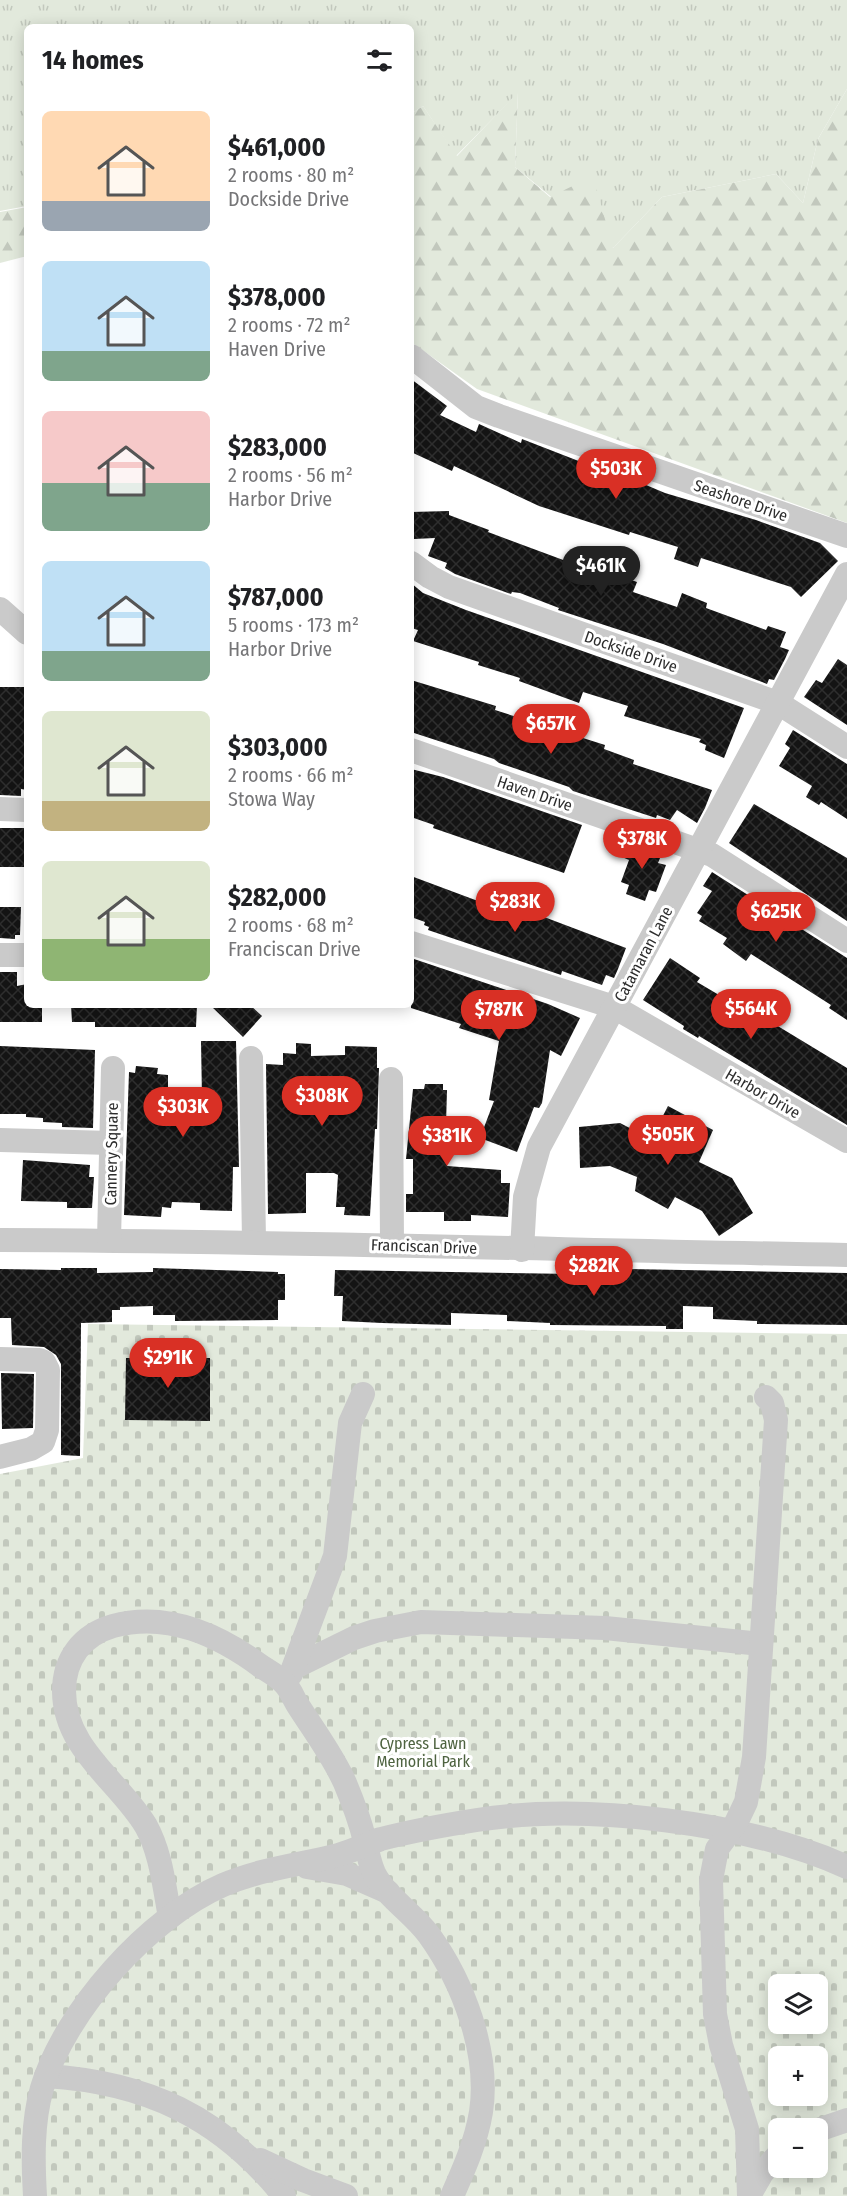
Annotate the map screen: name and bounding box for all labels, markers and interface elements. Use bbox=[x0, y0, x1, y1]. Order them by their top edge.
icon: filters bbox=[363, 44, 396, 77]
text: 14 homes bbox=[42, 45, 144, 76]
text: $461,000 bbox=[228, 132, 326, 163]
icon: home bbox=[90, 135, 162, 207]
text: 2 rooms · 80 m² bbox=[228, 163, 354, 187]
text: Dockside Drive bbox=[228, 187, 349, 211]
text: $378,000 bbox=[228, 282, 326, 313]
icon: home bbox=[90, 285, 162, 357]
text: 2 rooms · 72 m² bbox=[228, 313, 350, 337]
text: Haven Drive bbox=[228, 337, 326, 361]
text: $283,000 bbox=[228, 432, 327, 463]
icon: home bbox=[90, 435, 162, 507]
pin: $503K bbox=[574, 449, 658, 500]
text: $503K bbox=[590, 456, 642, 480]
text: 2 rooms · 56 m² bbox=[228, 463, 353, 487]
street label: Seashore Drive bbox=[692, 476, 790, 525]
text: Harbor Drive bbox=[228, 487, 332, 511]
pin: $461K bbox=[559, 546, 643, 597]
text: $461K bbox=[576, 553, 626, 577]
text: $787,000 bbox=[228, 582, 324, 613]
icon: home bbox=[90, 585, 162, 657]
text: 5 rooms · 173 m² bbox=[228, 613, 359, 637]
street label: Dockside Drive bbox=[582, 627, 680, 676]
text: Harbor Drive bbox=[228, 637, 332, 661]
pin: $657K bbox=[509, 704, 593, 755]
text: $657K bbox=[526, 711, 576, 735]
text: $303,000 bbox=[228, 732, 328, 763]
icon: home bbox=[90, 735, 162, 807]
text: 2 rooms · 66 m² bbox=[228, 763, 354, 787]
street label: Haven Drive bbox=[495, 772, 575, 815]
text: Stowa Way bbox=[228, 787, 315, 811]
pin: $378K bbox=[600, 819, 684, 870]
text: $378K bbox=[617, 826, 667, 850]
text: $282,000 bbox=[228, 882, 326, 913]
pin: $283K bbox=[473, 882, 557, 933]
icon: home bbox=[90, 885, 162, 957]
text: $283K bbox=[490, 889, 540, 913]
pin: $625K bbox=[734, 892, 818, 943]
text: $625K bbox=[751, 899, 801, 923]
street label: Catamaran Lane bbox=[610, 903, 677, 1005]
text: 2 rooms · 68 m² bbox=[228, 913, 354, 937]
text: Franciscan Drive bbox=[228, 937, 361, 961]
pin: $564K bbox=[709, 989, 793, 1040]
pin: $787K bbox=[457, 990, 541, 1041]
text: $564K bbox=[725, 996, 777, 1020]
text: $787K bbox=[475, 997, 523, 1021]
street label: Harbor Drive bbox=[722, 1064, 804, 1123]
pin: $308K bbox=[280, 1076, 364, 1127]
text: $308K bbox=[296, 1083, 348, 1107]
pin: $303K bbox=[141, 1087, 225, 1138]
text: $303K bbox=[157, 1094, 209, 1118]
street label: Cannery Square bbox=[101, 1102, 122, 1206]
pin: $505K bbox=[626, 1115, 710, 1166]
pin: $381K bbox=[405, 1116, 489, 1167]
text: $505K bbox=[642, 1122, 694, 1146]
text: $381K bbox=[422, 1123, 472, 1147]
street label: Franciscan Drive bbox=[371, 1235, 477, 1258]
pin: $282K bbox=[552, 1246, 636, 1297]
text: $282K bbox=[569, 1253, 619, 1277]
pin: $291K bbox=[126, 1338, 210, 1389]
text: $291K bbox=[143, 1345, 193, 1369]
park label: Cypress Lawn Memorial Park bbox=[376, 1734, 470, 1771]
map controls bbox=[768, 1974, 828, 2178]
button: layers bbox=[768, 1974, 828, 2034]
button: + bbox=[768, 2046, 828, 2106]
button: − bbox=[768, 2118, 828, 2178]

